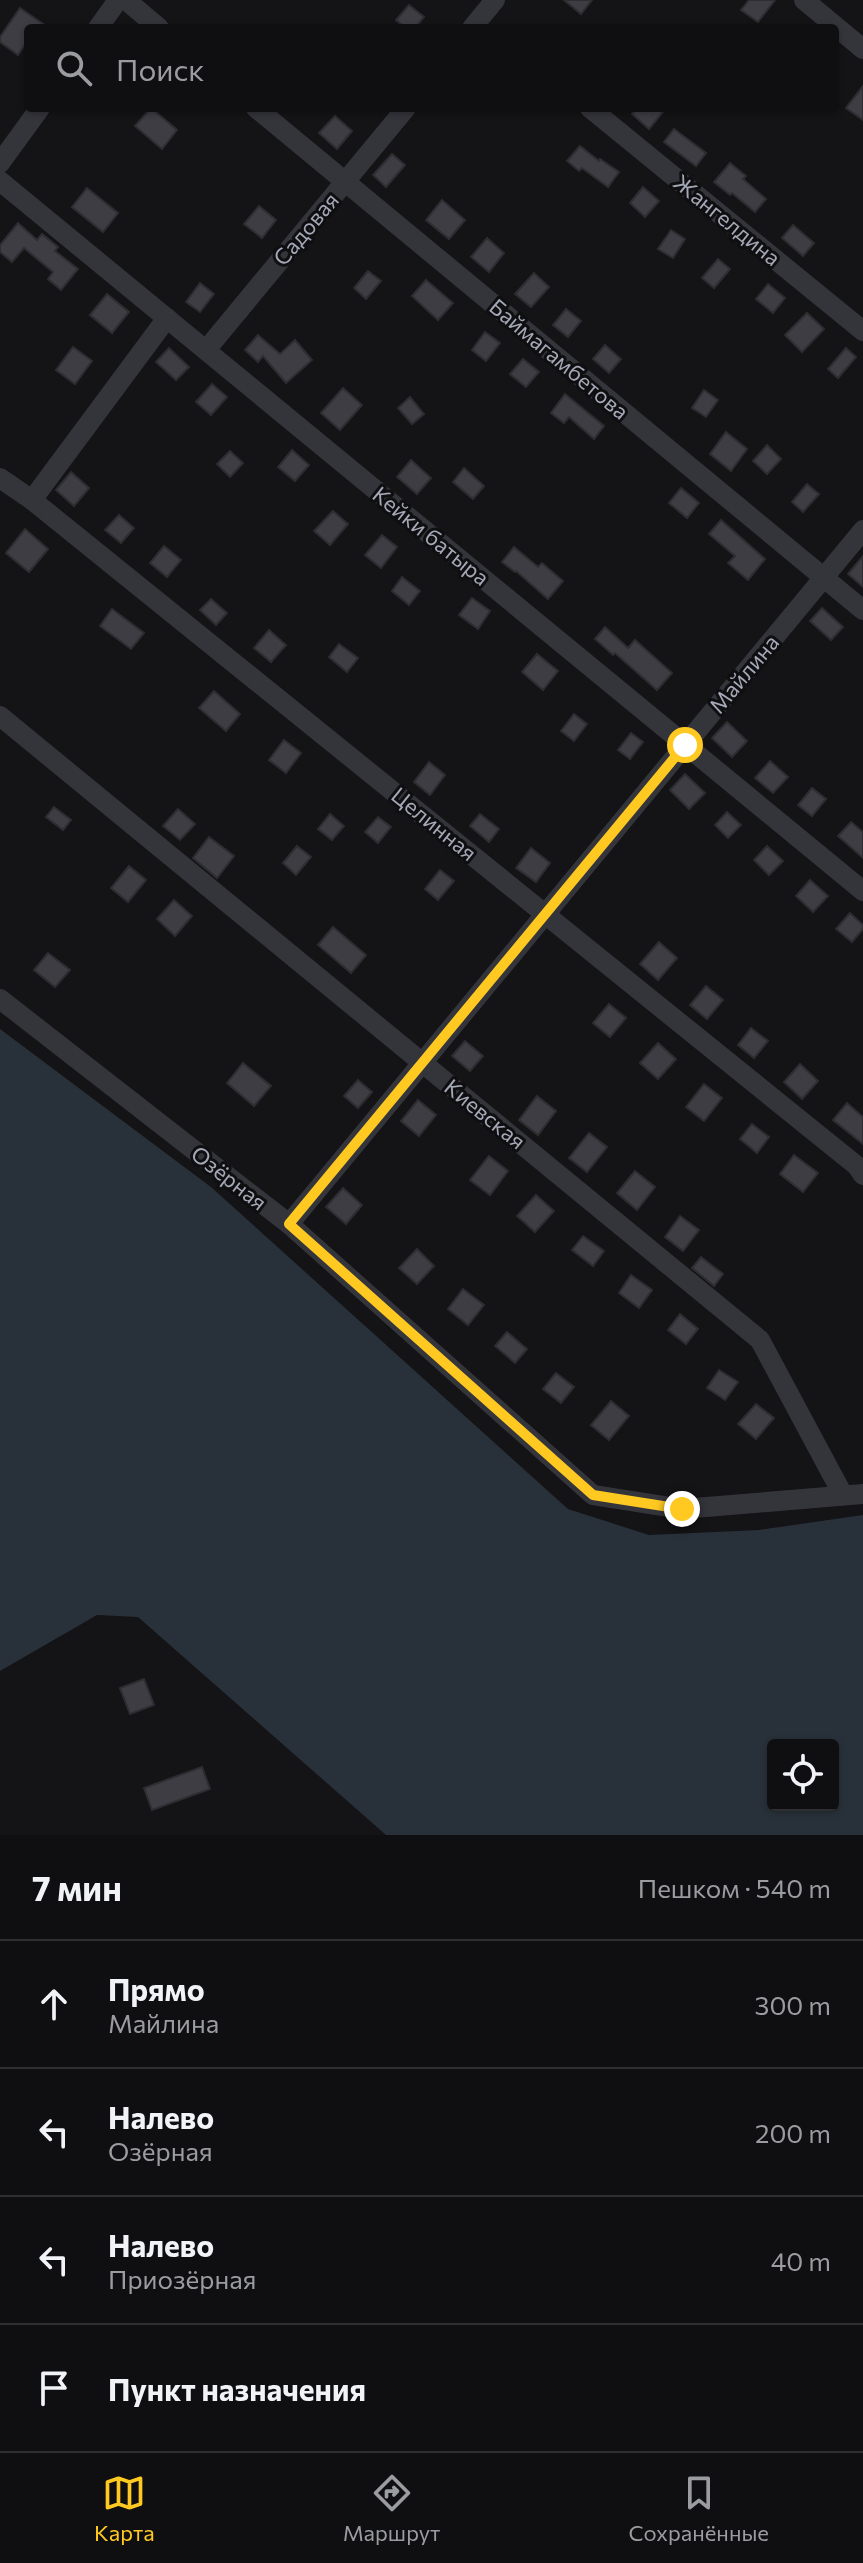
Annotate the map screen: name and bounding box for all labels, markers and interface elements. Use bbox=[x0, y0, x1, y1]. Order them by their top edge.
search box bbox=[24, 24, 839, 112]
icon: search bbox=[52, 46, 96, 90]
text: Поиск bbox=[116, 50, 204, 87]
street label: Жангелдина bbox=[668, 168, 786, 271]
street label: Садовая bbox=[267, 187, 344, 271]
street label: Баймагамбетова bbox=[484, 293, 634, 425]
street label: Кейки батыра bbox=[368, 480, 495, 591]
street label: Майлина bbox=[703, 629, 784, 718]
route start bbox=[667, 727, 703, 763]
street label: Целинная bbox=[386, 781, 482, 866]
street label: Киевская bbox=[439, 1073, 531, 1154]
street label: Озёрная bbox=[186, 1140, 273, 1216]
route end bbox=[664, 1491, 700, 1527]
map controls bbox=[767, 1739, 839, 1811]
button: locate bbox=[767, 1739, 839, 1811]
text: 7 мин bbox=[32, 1866, 122, 1908]
text: Пешком · 540 m bbox=[638, 1872, 831, 1903]
text: Прямо bbox=[108, 1970, 205, 2007]
icon: ahead bbox=[32, 1982, 76, 2026]
text: 300 m bbox=[755, 1989, 831, 2020]
text: Майлина bbox=[108, 2007, 219, 2038]
text: Налево bbox=[108, 2098, 214, 2135]
icon: left bbox=[32, 2110, 76, 2154]
text: 200 m bbox=[755, 2117, 831, 2148]
text: Озёрная bbox=[108, 2135, 213, 2166]
text: Налево bbox=[108, 2226, 214, 2263]
icon: left bbox=[32, 2238, 76, 2282]
text: 40 m bbox=[771, 2245, 831, 2276]
text: Приозёрная bbox=[108, 2263, 257, 2294]
icon: arrive bbox=[32, 2366, 76, 2410]
text: Пункт назначения bbox=[108, 2370, 366, 2407]
tab: Карта bbox=[94, 2471, 155, 2546]
tab: Маршрут bbox=[343, 2471, 440, 2546]
tab: Сохранённые bbox=[629, 2471, 769, 2546]

